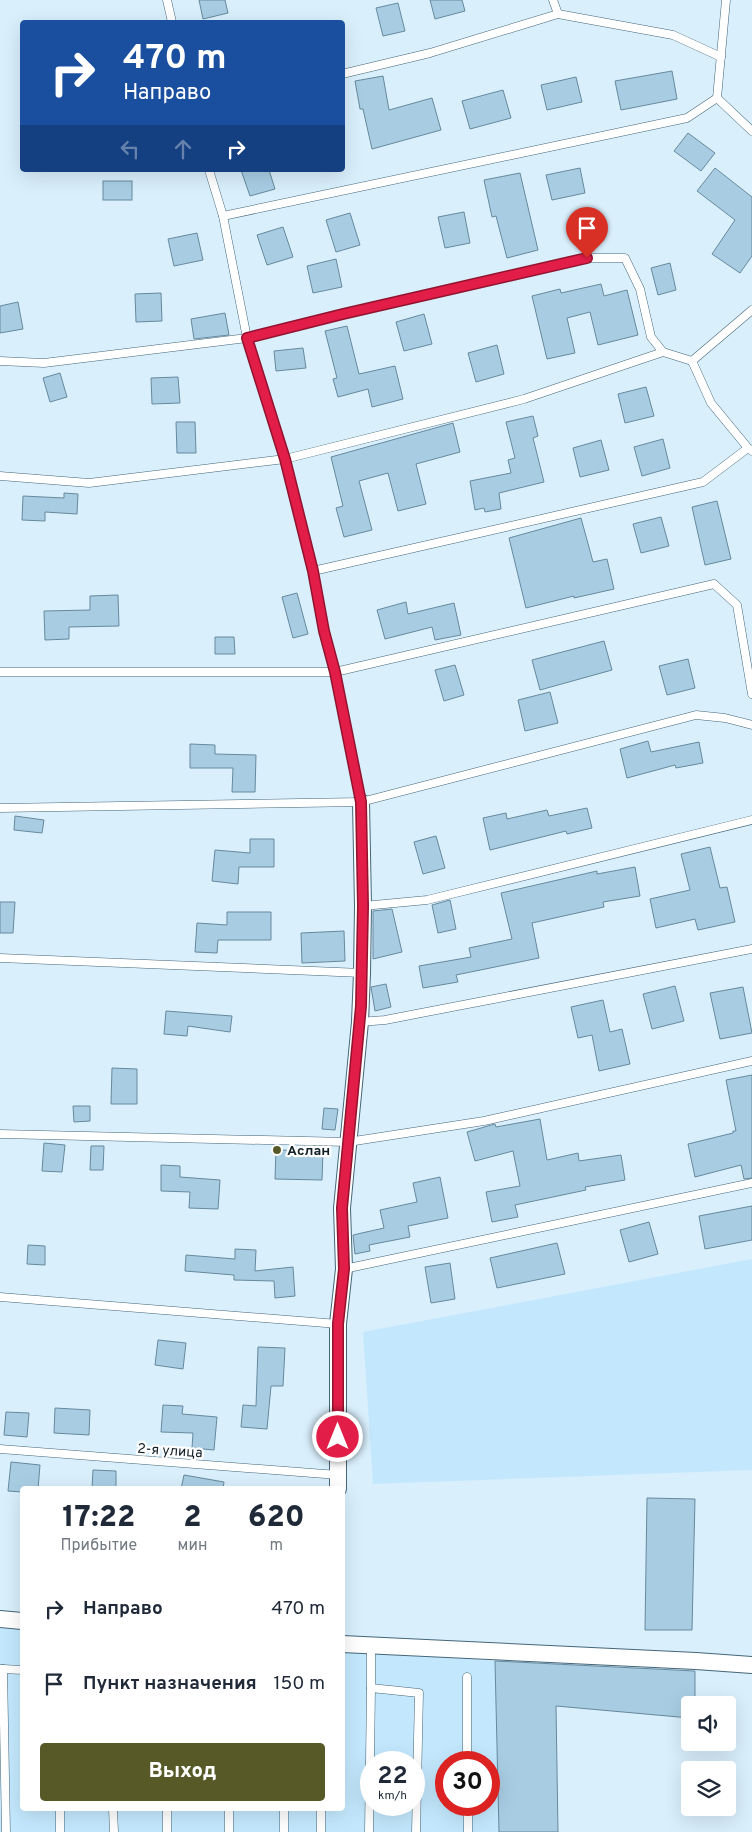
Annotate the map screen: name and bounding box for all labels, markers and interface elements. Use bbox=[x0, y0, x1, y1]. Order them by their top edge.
text: 470 m bbox=[123, 37, 227, 81]
icon: right bbox=[40, 40, 105, 105]
text: Направо bbox=[123, 80, 211, 107]
icon: left bbox=[116, 135, 144, 163]
icon: ahead bbox=[169, 135, 197, 163]
icon: right bbox=[222, 135, 250, 163]
pin bbox=[566, 207, 608, 258]
icon: arrive bbox=[573, 214, 601, 242]
place label: Аслан bbox=[287, 1143, 330, 1160]
marker: Аслан bbox=[271, 1144, 283, 1156]
position arrow bbox=[311, 1410, 363, 1462]
street label: 2-я улица bbox=[137, 1441, 203, 1462]
text: 17:22 bbox=[62, 1500, 135, 1537]
text: 2 bbox=[183, 1500, 202, 1537]
text: 620 bbox=[248, 1500, 305, 1537]
text: Прибытие bbox=[60, 1536, 137, 1556]
text: мин bbox=[178, 1536, 207, 1556]
text: m bbox=[269, 1536, 283, 1556]
icon: right bbox=[40, 1595, 68, 1623]
text: Направо bbox=[83, 1597, 163, 1621]
text: 470 m bbox=[271, 1597, 325, 1621]
icon: arrive bbox=[40, 1670, 68, 1698]
text: Пункт назначения bbox=[83, 1672, 257, 1696]
text: 150 m bbox=[273, 1672, 325, 1696]
map controls bbox=[681, 1696, 736, 1816]
button: sound bbox=[681, 1696, 736, 1751]
button: Выход bbox=[40, 1743, 325, 1801]
speed limit sign: 30 bbox=[435, 1751, 500, 1816]
text: 22 bbox=[377, 1761, 408, 1793]
button: layers bbox=[681, 1761, 736, 1816]
text: km/h bbox=[378, 1788, 407, 1804]

